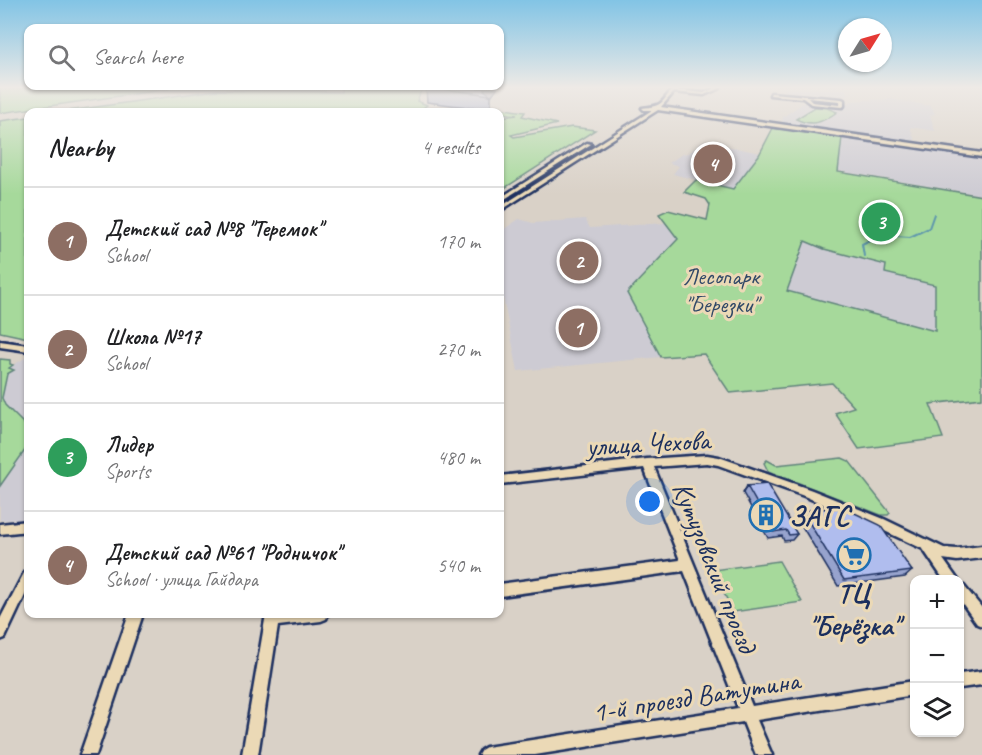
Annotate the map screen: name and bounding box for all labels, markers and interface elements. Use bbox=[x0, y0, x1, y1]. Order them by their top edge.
north arrow bbox=[838, 18, 892, 72]
search box bbox=[24, 24, 504, 90]
icon: search bbox=[45, 41, 78, 74]
text: Search here bbox=[93, 43, 183, 71]
text: Nearby bbox=[48, 131, 113, 164]
text: 4 results bbox=[421, 135, 480, 160]
pin: 4 bbox=[694, 142, 732, 186]
pin: 3 bbox=[862, 200, 900, 244]
text: Детский сад №8 "Теремок" bbox=[105, 215, 322, 243]
text: 1 bbox=[63, 229, 72, 254]
text: 170 m bbox=[437, 229, 480, 254]
pin: 2 bbox=[560, 238, 598, 284]
text: School bbox=[105, 243, 148, 268]
park label: Лесопарк "Березки" bbox=[683, 261, 763, 319]
pin: 1 bbox=[558, 306, 598, 350]
text: Школа №17 bbox=[105, 323, 201, 351]
text: 2 bbox=[63, 337, 72, 362]
text: 270 m bbox=[437, 337, 480, 362]
text: School bbox=[105, 351, 148, 376]
street label: улица Чехова bbox=[583, 422, 713, 464]
text: Лидер bbox=[105, 431, 153, 459]
text: 3 bbox=[63, 445, 72, 470]
text: 480 m bbox=[437, 445, 480, 470]
text: Sports bbox=[105, 459, 150, 484]
street label: Кутузовский проезд bbox=[665, 477, 766, 660]
your location bbox=[635, 487, 664, 516]
building icon: ЗАГС bbox=[748, 497, 784, 533]
place label: ЗАГС bbox=[789, 498, 853, 533]
supermarket icon: ТЦ "Берёзка" bbox=[836, 537, 872, 573]
text: Детский сад №61 "Родничок" bbox=[105, 539, 341, 567]
text: 4 bbox=[63, 553, 72, 578]
text: 540 m bbox=[437, 553, 480, 578]
text: School · улица Гайдара bbox=[105, 567, 258, 592]
map controls bbox=[910, 575, 964, 737]
button: + bbox=[910, 575, 964, 629]
place label: ТЦ "Берёзка" bbox=[809, 576, 905, 644]
button: − bbox=[910, 629, 964, 683]
street label: 1-й проезд Ватутина bbox=[590, 662, 804, 730]
button: layers bbox=[910, 683, 964, 737]

